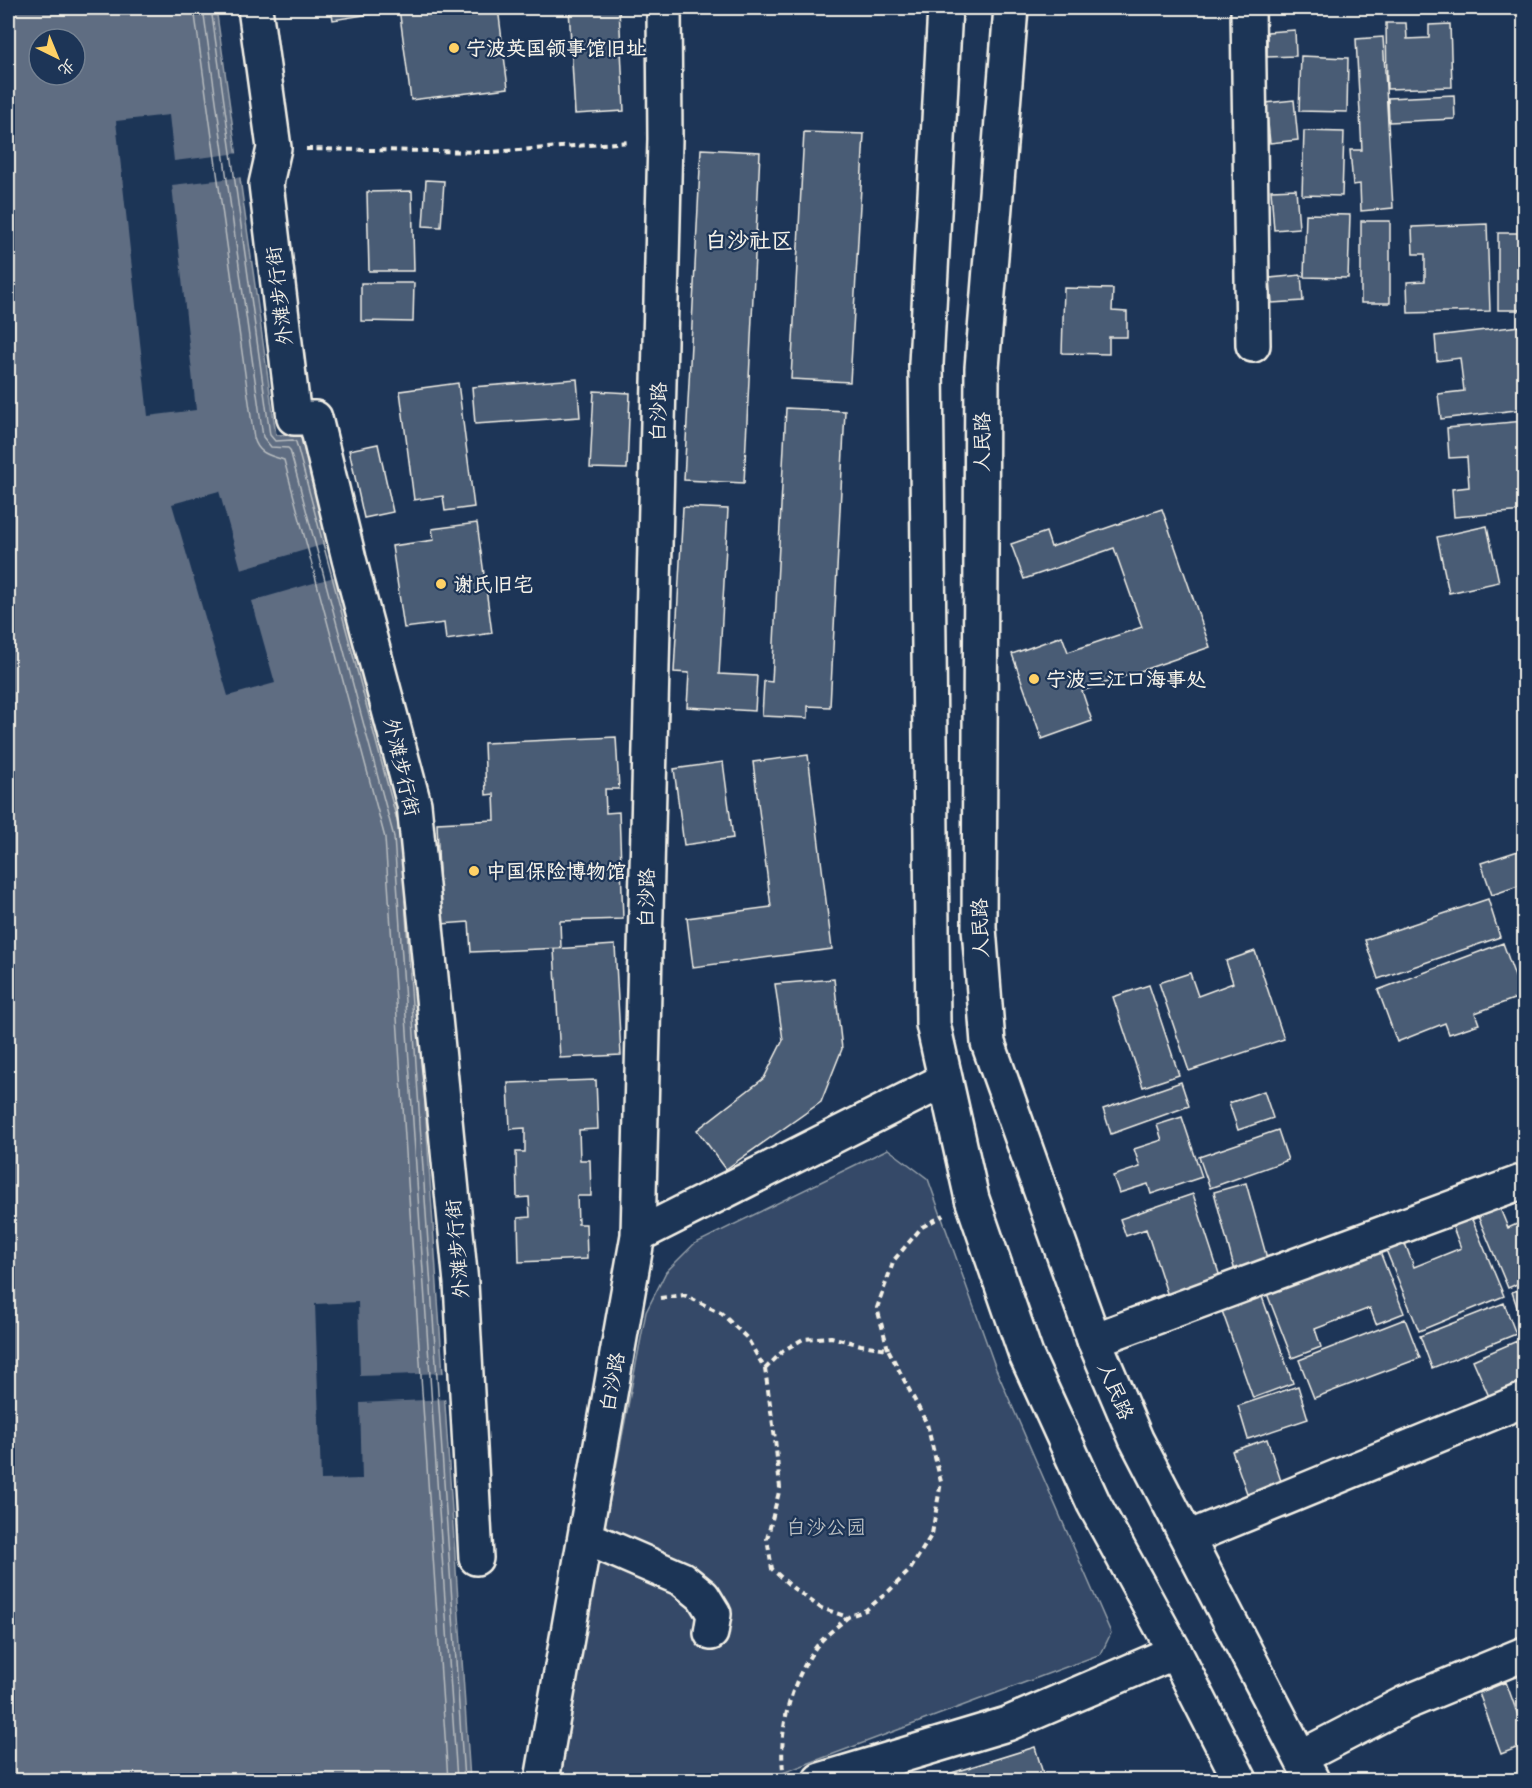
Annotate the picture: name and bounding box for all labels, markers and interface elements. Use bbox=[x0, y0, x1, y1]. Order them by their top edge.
north arrow bbox=[27, 27, 87, 87]
place label: 宁波英国领事馆旧址 bbox=[466, 37, 646, 65]
marker: 宁波英国领事馆旧址 bbox=[447, 41, 461, 55]
text: 北 bbox=[52, 52, 79, 80]
district label: 白沙社区 bbox=[705, 228, 793, 259]
street label: 外滩步行街 bbox=[262, 244, 302, 347]
street label: 白沙路 bbox=[646, 381, 676, 442]
street label: 人民路 bbox=[971, 411, 999, 472]
place label: 谢氏旧宅 bbox=[453, 573, 533, 601]
marker: 谢氏旧宅 bbox=[434, 577, 448, 591]
place label: 宁波三江口海事处 bbox=[1046, 668, 1206, 696]
marker: 宁波三江口海事处 bbox=[1027, 672, 1041, 686]
street label: 外滩步行街 bbox=[374, 716, 424, 820]
place label: 中国保险博物馆 bbox=[486, 860, 626, 888]
marker: 中国保险博物馆 bbox=[467, 864, 481, 878]
street label: 白沙路 bbox=[634, 867, 664, 928]
street label: 人民路 bbox=[968, 896, 998, 958]
street label: 外滩步行街 bbox=[442, 1198, 478, 1300]
street label: 白沙路 bbox=[596, 1350, 634, 1414]
street label: 人民路 bbox=[1089, 1359, 1138, 1426]
park label: 白沙公园 bbox=[786, 1516, 866, 1544]

